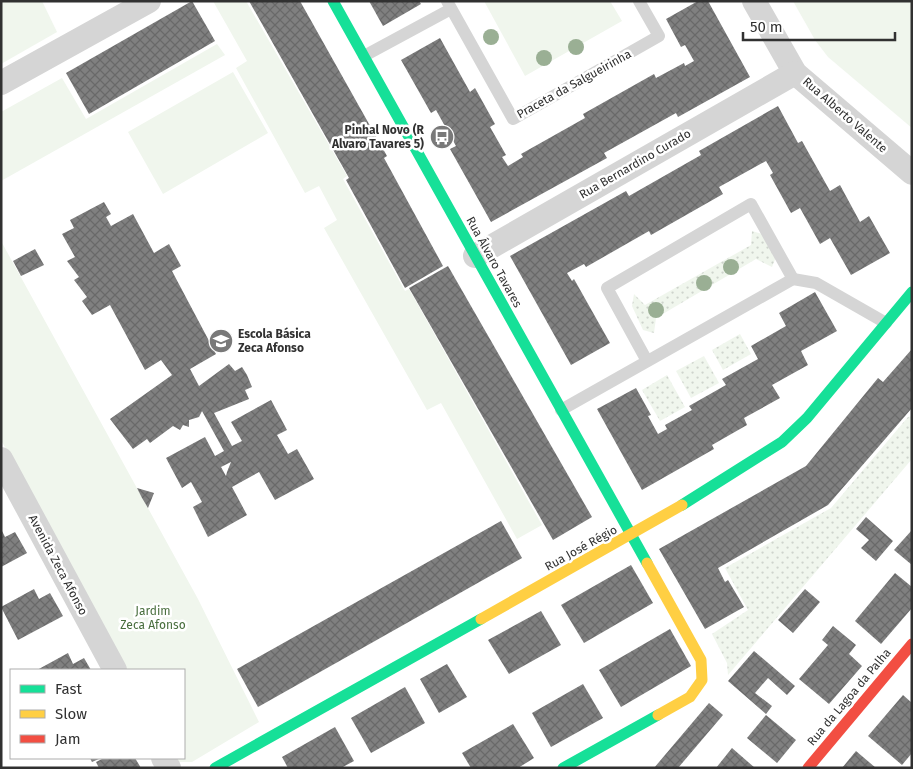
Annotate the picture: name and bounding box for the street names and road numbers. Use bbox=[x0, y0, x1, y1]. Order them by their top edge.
street label: Praceta da Salgueirinha bbox=[514, 47, 634, 121]
street label: Rua Alberto Valente bbox=[800, 75, 890, 155]
street label: Rua Bernardino Curado bbox=[577, 126, 693, 202]
street label: Rua Álvaro Tavares bbox=[463, 214, 526, 310]
street label: Avenida Zeca Afonso bbox=[26, 512, 90, 618]
street label: Rua José Régio bbox=[543, 522, 619, 574]
street label: Rua da Lagoa da Palha bbox=[804, 646, 894, 748]

